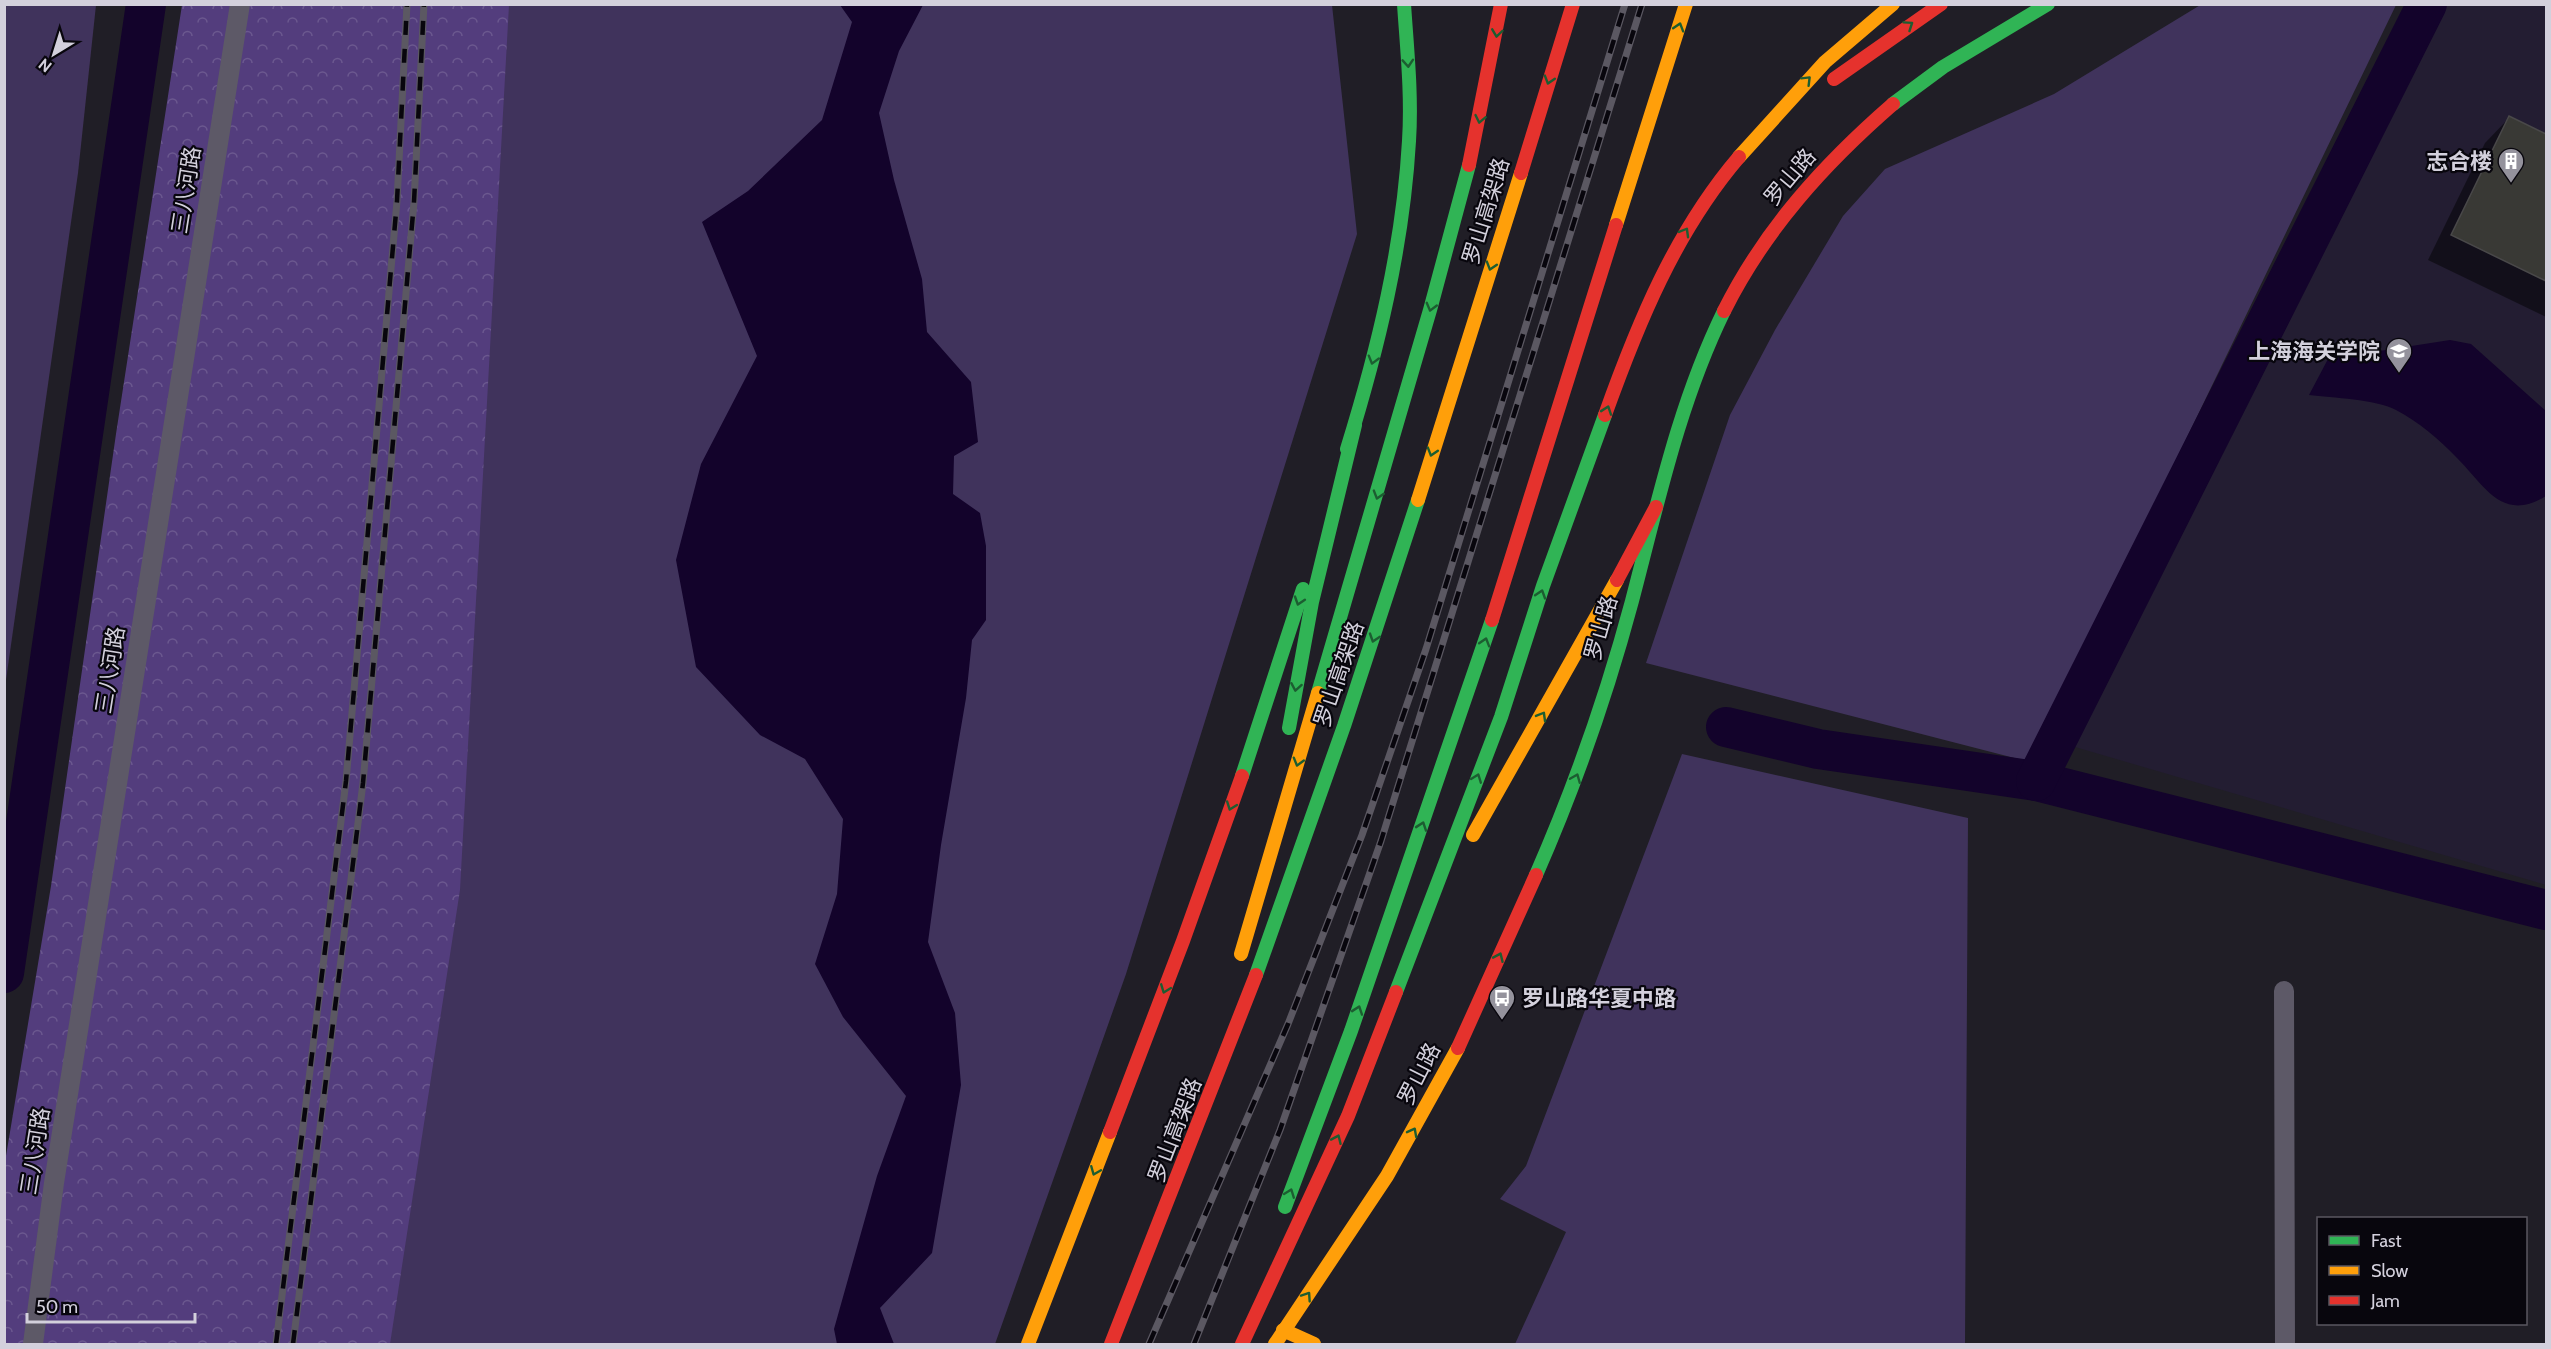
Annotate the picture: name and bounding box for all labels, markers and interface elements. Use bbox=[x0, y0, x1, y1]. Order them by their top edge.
one-way arrow bbox=[1671, 22, 1684, 33]
one-way arrow bbox=[1903, 22, 1914, 33]
north arrow bbox=[24, 24, 84, 84]
one-way arrow bbox=[1491, 28, 1503, 38]
text: N bbox=[35, 54, 55, 76]
one-way arrow bbox=[1401, 58, 1414, 67]
one-way arrow bbox=[1544, 74, 1556, 85]
one-way arrow bbox=[1799, 77, 1810, 88]
one-way arrow bbox=[1475, 113, 1488, 123]
street label: 罗山路 bbox=[1758, 143, 1822, 211]
street label: 三八河路 bbox=[166, 144, 206, 236]
building icon: 志合楼 bbox=[2496, 146, 2526, 184]
place label: 志合楼 bbox=[2426, 148, 2492, 175]
street label: 罗山高架路 bbox=[1457, 154, 1515, 268]
one-way arrow bbox=[1677, 228, 1689, 238]
one-way arrow bbox=[1485, 260, 1498, 271]
one-way arrow bbox=[1426, 301, 1438, 312]
school or university icon: 上海海关学院 bbox=[2384, 336, 2414, 374]
place label: 上海海关学院 bbox=[2248, 338, 2380, 365]
one-way arrow bbox=[1368, 354, 1380, 364]
one-way arrow bbox=[1600, 405, 1612, 416]
one-way arrow bbox=[1427, 446, 1439, 457]
one-way arrow bbox=[1373, 489, 1385, 500]
one-way arrow bbox=[1533, 589, 1546, 600]
street label: 罗山路 bbox=[1579, 593, 1623, 663]
one-way arrow bbox=[1294, 595, 1307, 606]
street label: 罗山高架路 bbox=[1308, 618, 1370, 730]
street label: 三八河路 bbox=[90, 624, 130, 716]
one-way arrow bbox=[1368, 632, 1381, 643]
one-way arrow bbox=[1478, 637, 1490, 648]
one-way arrow bbox=[1290, 682, 1303, 692]
one-way arrow bbox=[1535, 711, 1546, 722]
one-way arrow bbox=[1293, 756, 1305, 767]
one-way arrow bbox=[1470, 773, 1483, 784]
one-way arrow bbox=[1569, 773, 1581, 784]
one-way arrow bbox=[1226, 800, 1239, 811]
one-way arrow bbox=[1415, 821, 1428, 832]
one-way arrow bbox=[1491, 952, 1503, 963]
bus stop icon: 罗山路华夏中路 bbox=[1487, 983, 1517, 1021]
one-way arrow bbox=[1159, 984, 1172, 994]
place label: 罗山路华夏中路 bbox=[1522, 985, 1676, 1012]
one-way arrow bbox=[1350, 1006, 1363, 1016]
street label: 罗山路 bbox=[1392, 1038, 1446, 1110]
street label: 罗山高架路 bbox=[1143, 1074, 1207, 1186]
street label: 三八河路 bbox=[15, 1105, 55, 1197]
one-way arrow bbox=[1406, 1128, 1417, 1138]
one-way arrow bbox=[1330, 1134, 1342, 1145]
one-way arrow bbox=[1090, 1165, 1102, 1176]
one-way arrow bbox=[1282, 1188, 1295, 1199]
legend bbox=[2317, 1217, 2527, 1325]
text: Fast bbox=[2371, 1230, 2402, 1252]
text: Slow bbox=[2371, 1260, 2408, 1282]
scale bar bbox=[27, 1286, 195, 1324]
text: Jam bbox=[2370, 1290, 2400, 1312]
one-way arrow bbox=[1300, 1291, 1311, 1302]
text: 50 m bbox=[36, 1296, 78, 1318]

